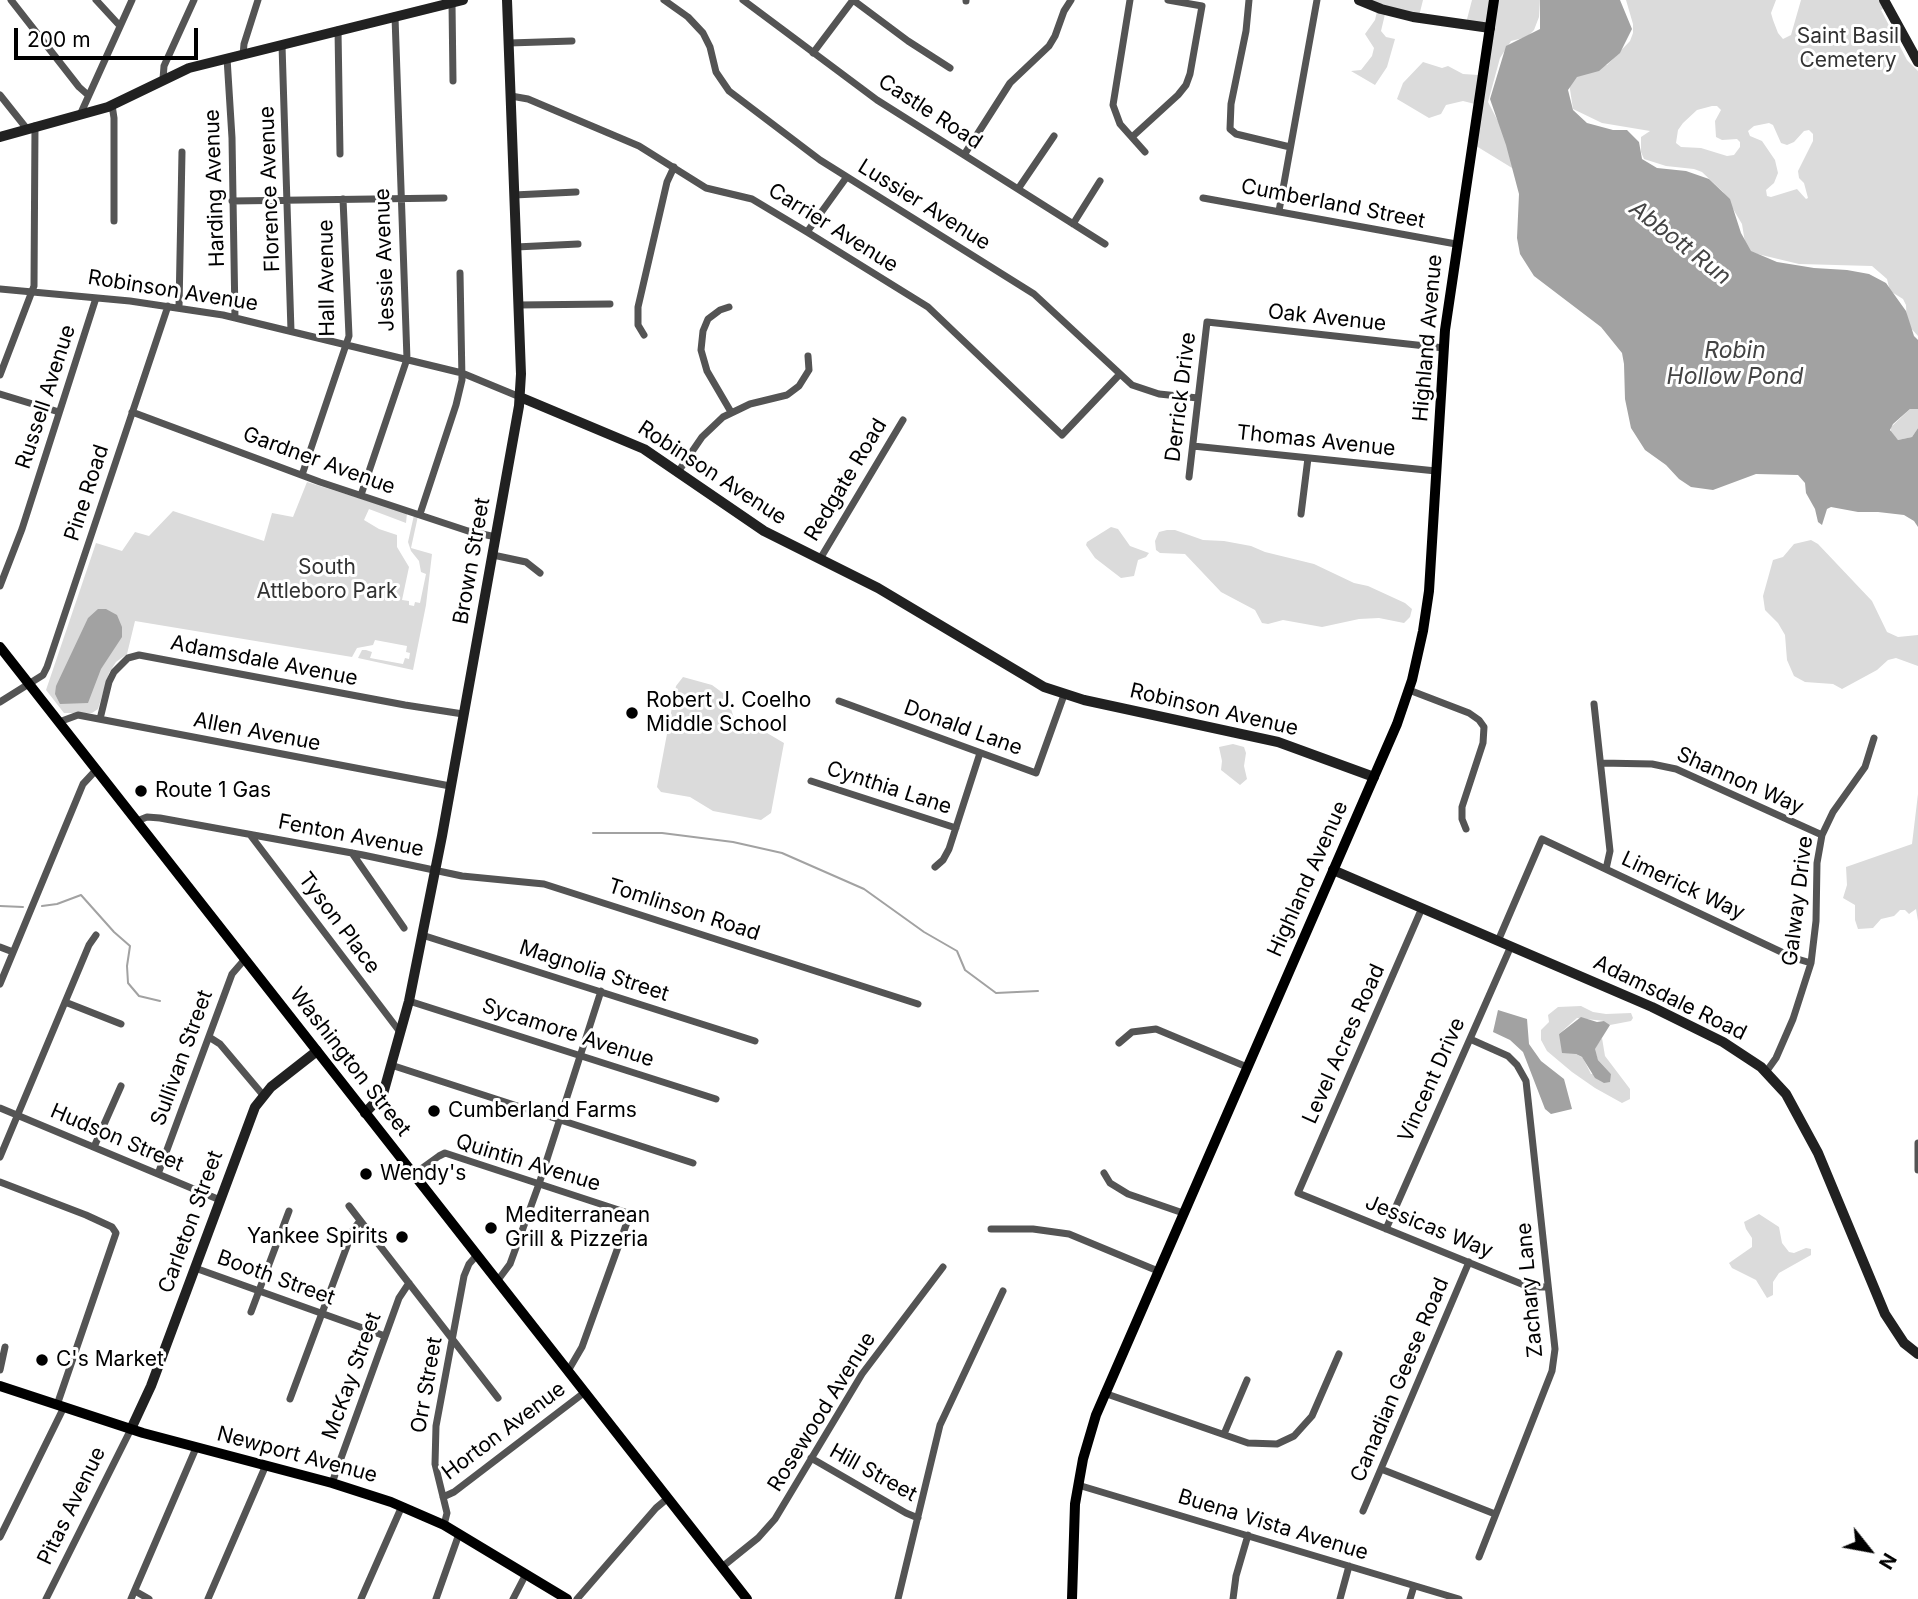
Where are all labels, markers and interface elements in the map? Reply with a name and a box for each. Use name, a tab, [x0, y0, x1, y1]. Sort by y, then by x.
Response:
scale bar	[18, 14, 201, 58]
park label: Saint Basil Cemetery	[1797, 24, 1899, 74]
text: 200 m	[27, 27, 91, 52]
street label: Castle Road	[873, 69, 987, 155]
street label: Florence Avenue	[255, 106, 285, 272]
street label: Harding Avenue	[200, 109, 230, 267]
street label: Lussier Avenue	[853, 154, 995, 256]
street label: Cumberland Street	[1239, 174, 1427, 234]
street label: Carrier Avenue	[763, 178, 903, 278]
street label: Jessie Avenue	[370, 188, 400, 332]
water label: Abbott Run	[1624, 195, 1736, 291]
street label: Hall Avenue	[313, 219, 341, 337]
street label: Highland Avenue	[1408, 253, 1448, 423]
street label: Robinson Avenue	[86, 265, 260, 317]
street label: Oak Avenue	[1266, 299, 1388, 337]
street label: Russell Avenue	[11, 322, 81, 472]
street label: Derrick Drive	[1161, 331, 1201, 463]
water label: Robin Hollow Pond	[1667, 337, 1803, 391]
street label: Redgate Road	[800, 414, 892, 546]
street label: Robinson Avenue	[633, 416, 791, 530]
street label: Thomas Avenue	[1235, 420, 1397, 462]
street label: Gardner Avenue	[239, 422, 399, 500]
street label: Pine Road	[60, 442, 114, 544]
street label: Brown Street	[448, 496, 496, 626]
park label: South Attleboro Park	[256, 555, 398, 605]
street label: Adamsdale Avenue	[168, 630, 360, 692]
street label: Robinson Avenue	[1127, 678, 1301, 742]
place label: Robert J. Coelho Middle School	[646, 688, 811, 738]
street label: Donald Lane	[900, 695, 1026, 761]
marker: Robert J. Coelho Middle School	[624, 705, 640, 721]
street label: Allen Avenue	[191, 707, 323, 757]
street label: Shannon Way	[1673, 742, 1807, 820]
street label: Cynthia Lane	[823, 756, 955, 820]
place label: Route 1 Gas	[155, 778, 271, 804]
marker: Route 1 Gas	[133, 783, 149, 799]
street label: Highland Avenue	[1262, 797, 1354, 961]
street label: Fenton Avenue	[276, 810, 426, 862]
street label: Galway Drive	[1778, 834, 1818, 968]
street label: Limerick Way	[1617, 846, 1749, 926]
street label: Tyson Place	[293, 867, 385, 979]
street label: Tomlinson Road	[605, 874, 763, 946]
street label: Magnolia Street	[516, 935, 672, 1007]
street label: Adamsdale Road	[1589, 950, 1751, 1046]
street label: Level Acres Road	[1297, 960, 1391, 1128]
street label: Washington Street	[284, 982, 416, 1142]
street label: Sullivan Street	[146, 987, 218, 1129]
street label: Sycamore Avenue	[479, 993, 657, 1073]
street label: Vincent Drive	[1393, 1014, 1471, 1146]
place label: Cumberland Farms	[448, 1098, 637, 1124]
street label: Hudson Street	[47, 1099, 187, 1177]
marker: Cumberland Farms	[426, 1103, 442, 1119]
street label: Quintin Avenue	[453, 1129, 603, 1197]
street label: Carleton Street	[154, 1147, 228, 1297]
place label: Wendy's	[380, 1161, 466, 1187]
marker: Wendy's	[358, 1166, 374, 1182]
street label: Jessicas Way	[1362, 1190, 1496, 1264]
place label: Mediterranean Grill & Pizzeria	[505, 1203, 650, 1253]
marker: Mediterranean Grill & Pizzeria	[483, 1220, 499, 1236]
street label: Zachary Lane	[1512, 1221, 1548, 1359]
place label: Yankee Spirits	[247, 1224, 388, 1250]
marker: Yankee Spirits	[394, 1229, 410, 1245]
street label: Booth Street	[214, 1245, 338, 1311]
street label: Canadian Geese Road	[1346, 1274, 1454, 1486]
street label: McKay Street	[317, 1309, 387, 1443]
street label: Rosewood Avenue	[763, 1328, 881, 1496]
street label: Orr Street	[406, 1335, 448, 1435]
place label: C's Market	[56, 1347, 164, 1373]
marker: C's Market	[34, 1352, 50, 1368]
street label: Horton Avenue	[437, 1376, 571, 1486]
street label: Newport Avenue	[214, 1421, 380, 1489]
street label: Hill Street	[825, 1439, 921, 1507]
street label: Pitas Avenue	[33, 1443, 111, 1569]
street label: Buena Vista Avenue	[1175, 1484, 1371, 1566]
north arrow	[1834, 1515, 1904, 1585]
text: N	[1874, 1549, 1901, 1573]

